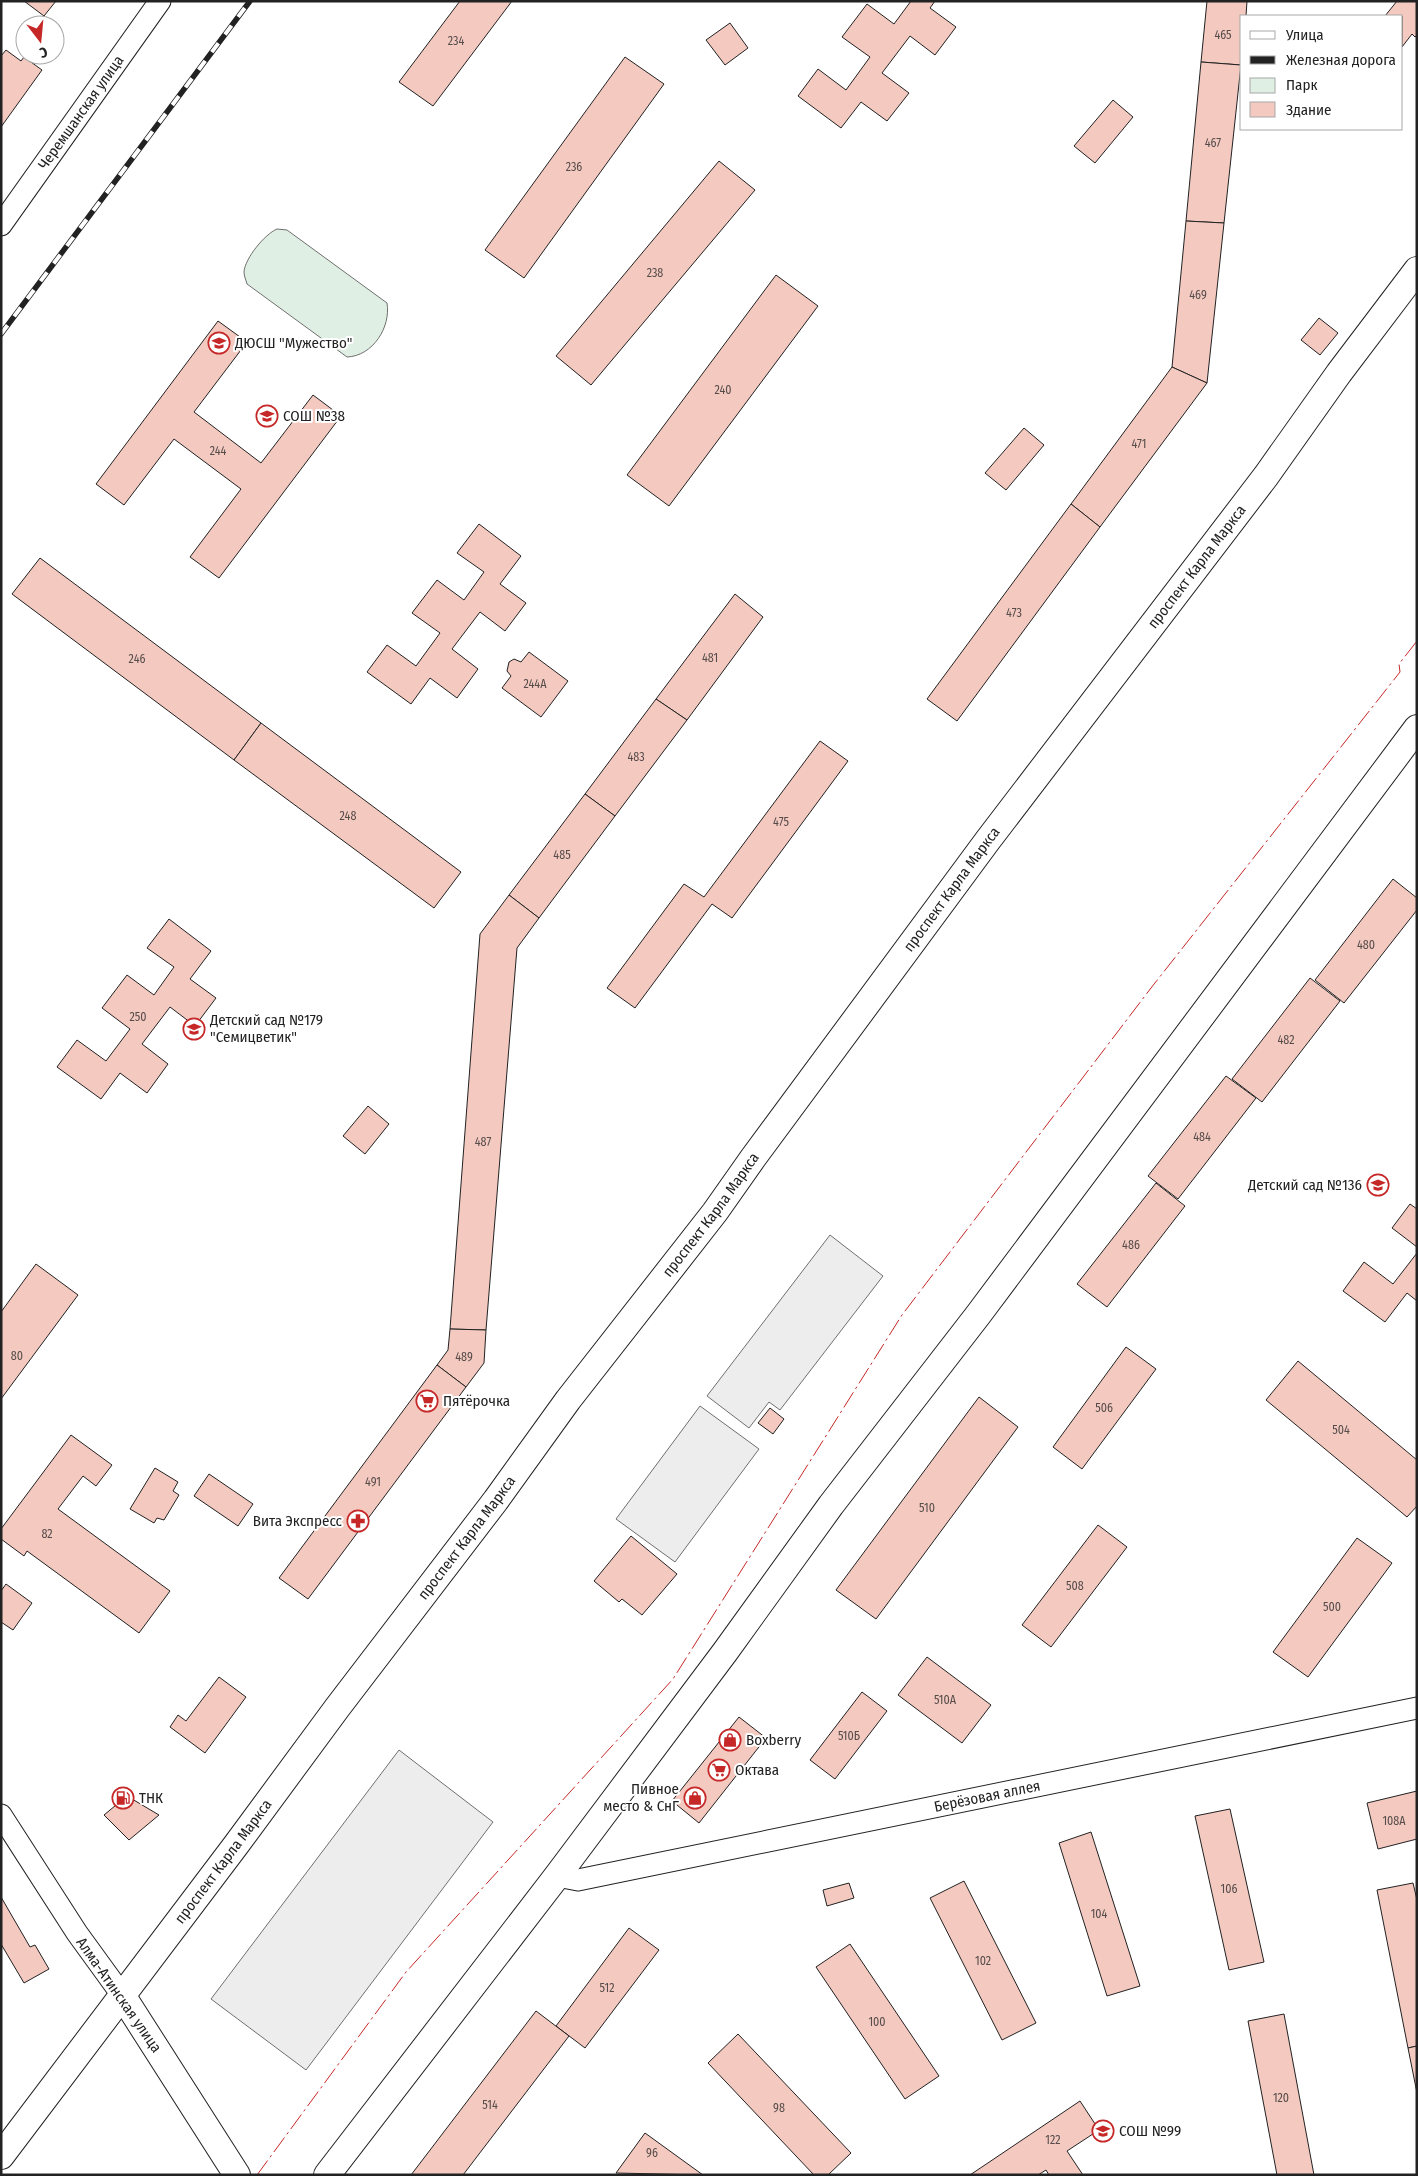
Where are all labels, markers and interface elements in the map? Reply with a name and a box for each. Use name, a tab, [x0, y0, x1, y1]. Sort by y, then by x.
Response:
north arrow	[15, 15, 65, 65]
legend	[1240, 15, 1403, 130]
text: Улица	[1285, 26, 1324, 44]
house number: 465	[1214, 28, 1232, 42]
house number: 234	[448, 34, 464, 48]
text: С	[37, 43, 49, 61]
text: Железная дорога	[1286, 51, 1396, 69]
street label: Черемшанская улица	[34, 52, 127, 173]
text: Парк	[1286, 76, 1317, 94]
text: Здание	[1286, 101, 1332, 119]
house number: 467	[1205, 136, 1221, 150]
house number: 236	[566, 160, 582, 174]
house number: 238	[647, 266, 663, 280]
house number: 469	[1189, 288, 1207, 302]
school or university icon: ДЮСШ "Мужество"	[207, 331, 231, 355]
place label: ДЮСШ "Мужество"	[234, 334, 352, 352]
house number: 240	[714, 383, 732, 397]
school or university icon: СОШ №38	[255, 404, 279, 428]
place label: СОШ №38	[283, 407, 345, 425]
house number: 471	[1132, 437, 1146, 451]
house number: 244	[210, 444, 227, 458]
street label: проспект Карла Маркса	[1144, 501, 1250, 632]
house number: 473	[1006, 606, 1022, 620]
house number: 481	[702, 651, 718, 665]
house number: 246	[129, 652, 145, 666]
house number: 244А	[524, 677, 547, 691]
house number: 483	[627, 750, 645, 764]
house number: 248	[340, 809, 356, 823]
house number: 475	[773, 815, 789, 829]
street label: проспект Карла Маркса	[900, 823, 1004, 955]
house number: 485	[553, 848, 571, 862]
house number: 480	[1357, 938, 1375, 952]
house number: 250	[129, 1010, 147, 1024]
place label: Детский сад №179 "Семицветик"	[209, 1011, 323, 1046]
school or university icon: Детский сад №179 "Семицветик"	[182, 1017, 206, 1041]
house number: 482	[1277, 1033, 1295, 1047]
house number: 484	[1193, 1130, 1211, 1144]
house number: 487	[475, 1135, 491, 1149]
street label: проспект Карла Маркса	[659, 1149, 763, 1281]
school or university icon: Детский сад №136	[1366, 1173, 1390, 1197]
place label: Детский сад №136	[1247, 1176, 1362, 1194]
house number: 486	[1122, 1238, 1140, 1252]
house number: 80	[11, 1349, 23, 1363]
house number: 489	[455, 1350, 473, 1364]
supermarket icon: Пятёрочка	[415, 1389, 439, 1413]
place label: Пятёрочка	[443, 1392, 510, 1410]
house number: 506	[1095, 1401, 1113, 1415]
house number: 504	[1332, 1423, 1350, 1437]
street label: проспект Карла Маркса	[414, 1472, 519, 1603]
house number: 491	[365, 1475, 381, 1489]
house number: 510	[919, 1501, 935, 1515]
pharmacy icon: Вита Экспресс	[346, 1509, 370, 1533]
place label: Вита Экспресс	[253, 1512, 343, 1530]
house number: 82	[41, 1527, 53, 1541]
house number: 508	[1066, 1579, 1084, 1593]
house number: 500	[1323, 1600, 1341, 1614]
house number: 510А	[934, 1693, 957, 1707]
shop icon: Boxberry	[718, 1728, 742, 1752]
house number: 510Б	[838, 1729, 860, 1743]
place label: Boxberry	[746, 1731, 801, 1749]
supermarket icon: Октава	[707, 1758, 731, 1782]
place label: Октава	[735, 1761, 779, 1779]
street label: Берёзовая аллея	[932, 1776, 1042, 1816]
place label: Пивное место & СнГ	[603, 1780, 679, 1815]
fuel station icon: ТНК	[111, 1786, 135, 1810]
shop icon: Пивное место & СнГ	[683, 1786, 707, 1810]
place label: ТНК	[139, 1789, 163, 1807]
street label: проспект Карла Маркса	[171, 1796, 276, 1927]
house number: 108А	[1382, 1814, 1406, 1828]
house number: 106	[1221, 1882, 1237, 1896]
house number: 104	[1091, 1907, 1108, 1921]
street label: Алма-Атинская улица	[73, 1934, 165, 2056]
house number: 102	[975, 1954, 991, 1968]
house number: 512	[600, 1981, 614, 1995]
house number: 100	[868, 2015, 886, 2029]
house number: 120	[1273, 2091, 1289, 2105]
house number: 514	[482, 2098, 498, 2112]
house number: 98	[773, 2101, 785, 2115]
school or university icon: СОШ №99	[1091, 2119, 1115, 2143]
place label: СОШ №99	[1119, 2122, 1181, 2140]
house number: 122	[1045, 2133, 1061, 2147]
house number: 96	[646, 2146, 658, 2160]

